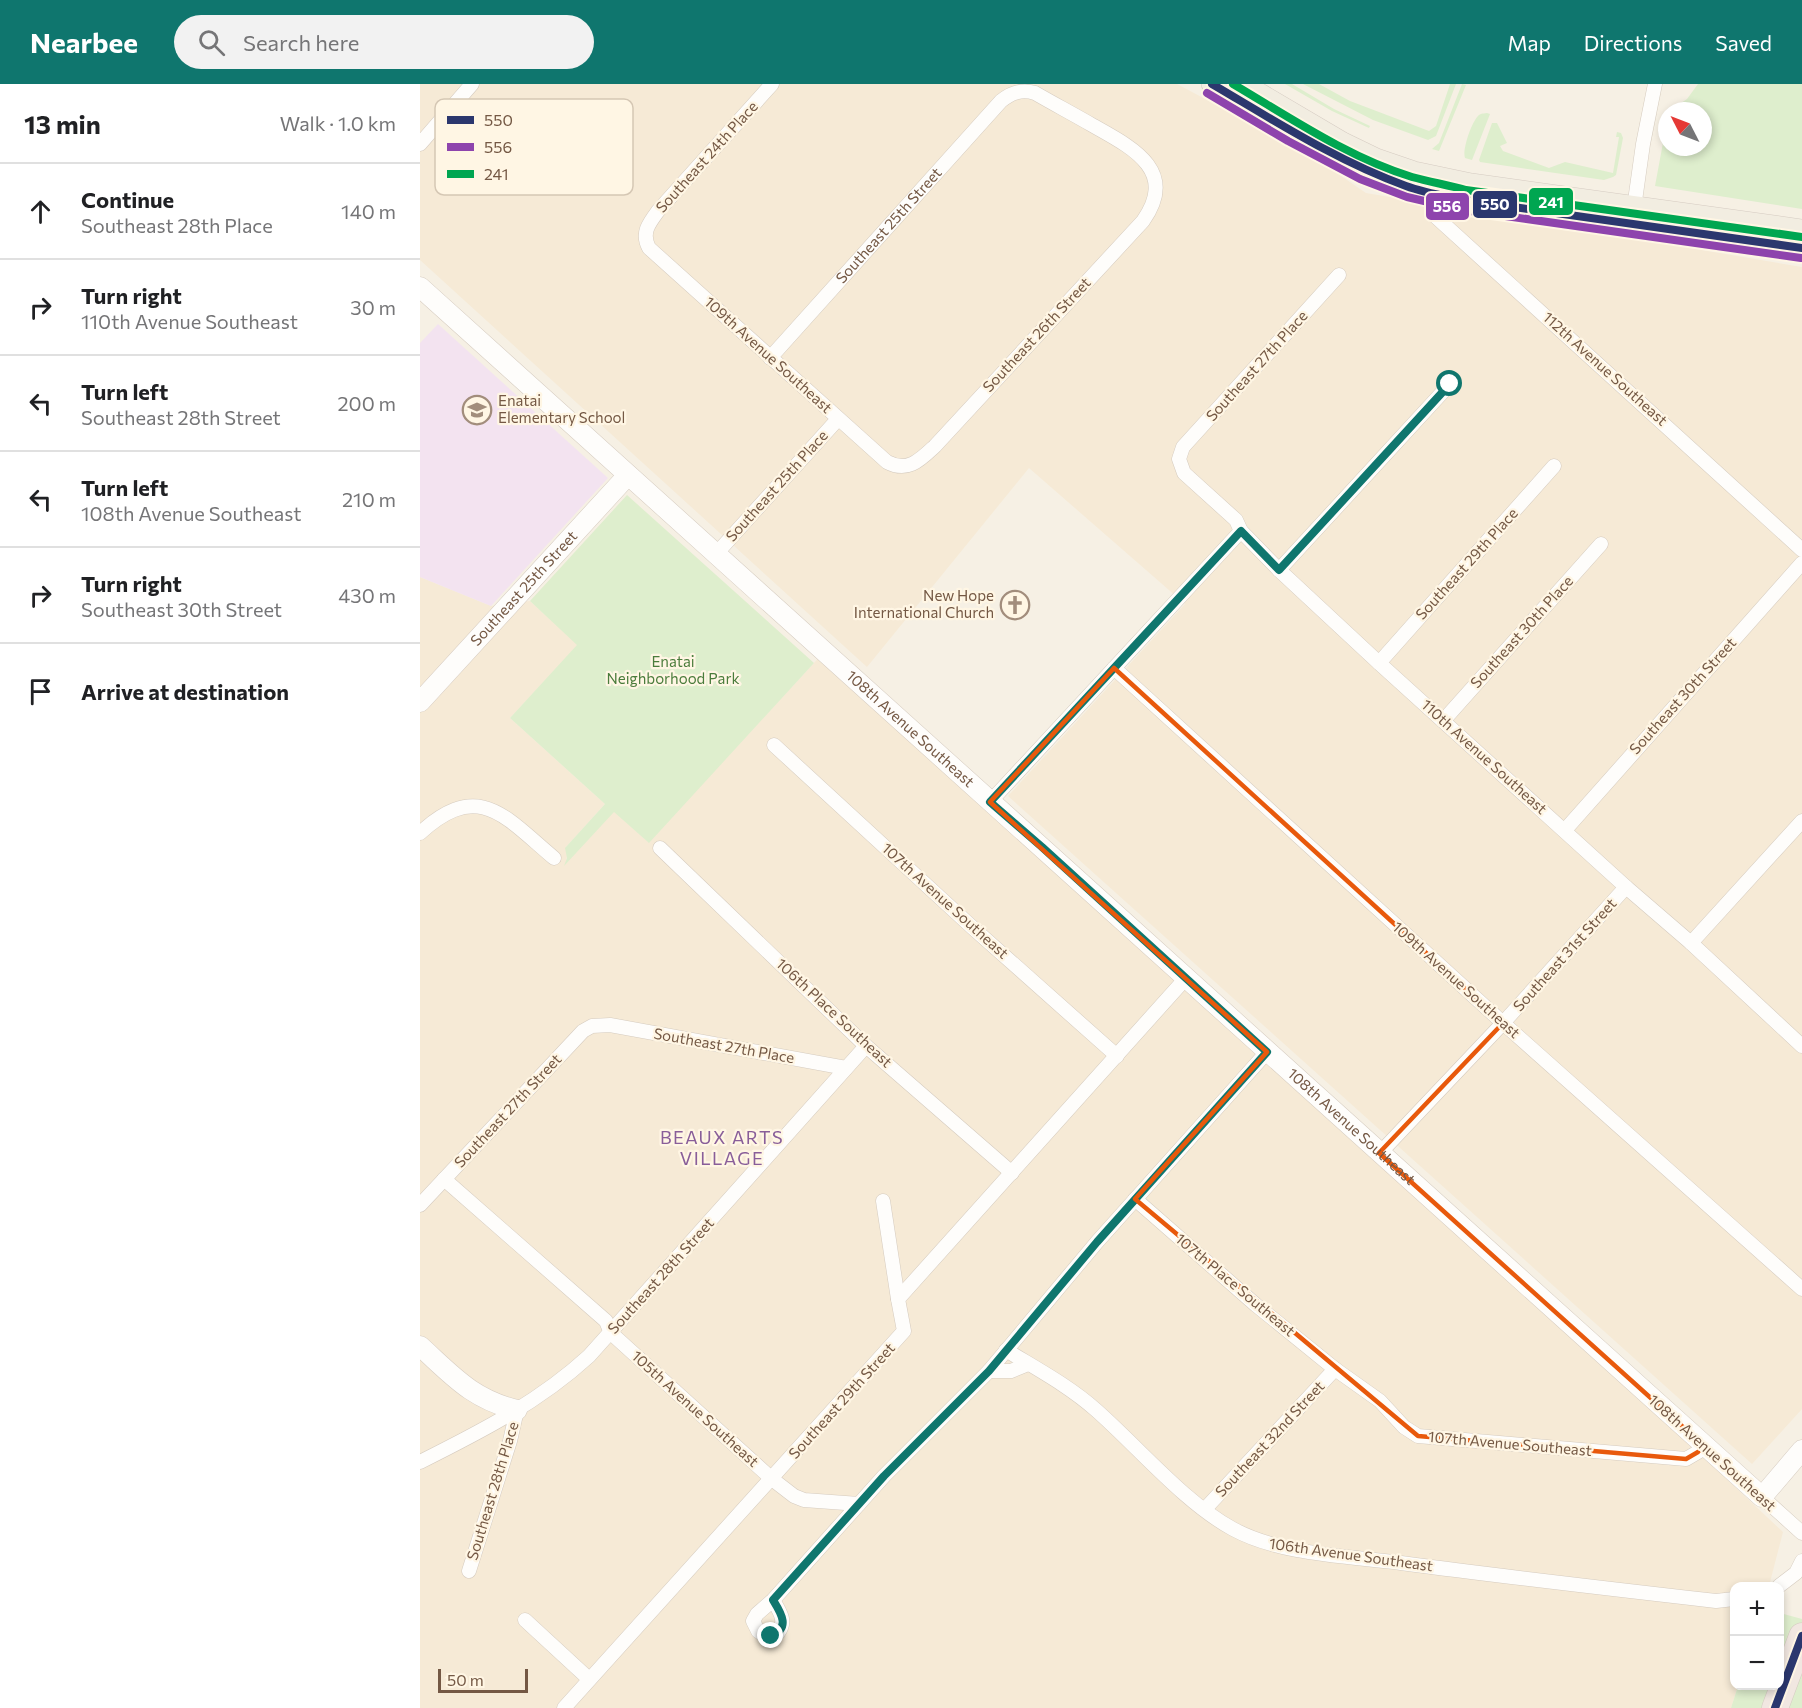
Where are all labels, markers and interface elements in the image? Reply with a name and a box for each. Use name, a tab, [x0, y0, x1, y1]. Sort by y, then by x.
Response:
search box	[174, 15, 594, 69]
text: Nearbee	[30, 25, 138, 59]
icon: search	[195, 26, 228, 59]
text: Search here	[243, 29, 359, 56]
text: Map	[1508, 30, 1551, 55]
text: Directions	[1584, 30, 1682, 55]
text: Saved	[1715, 30, 1772, 55]
street label: Southeast 24th Place	[652, 97, 761, 216]
legend	[435, 99, 633, 195]
north arrow	[1658, 102, 1712, 156]
text: 13 min	[24, 108, 101, 139]
text: 550	[484, 110, 513, 129]
text: Walk · 1.0 km	[280, 111, 396, 135]
text: 556	[484, 137, 512, 156]
street label: Southeast 25th Street	[832, 163, 945, 287]
text: 241	[484, 164, 509, 183]
text: Continue	[81, 186, 174, 213]
line badge: 241	[1528, 187, 1574, 216]
line badge: 550	[1472, 190, 1518, 219]
line badge: 556	[1425, 192, 1470, 221]
text: 241	[1538, 192, 1564, 211]
text: 550	[1480, 194, 1510, 213]
icon: ahead	[24, 195, 57, 228]
text: 556	[1433, 196, 1461, 215]
text: 140 m	[341, 199, 396, 223]
text: Southeast 28th Place	[81, 213, 273, 237]
street label: Southeast 26th Street	[979, 273, 1094, 395]
text: Turn right	[81, 282, 182, 309]
icon: right	[24, 291, 57, 324]
street label: 109th Avenue Southeast	[701, 292, 836, 416]
text: 30 m	[350, 295, 396, 319]
street label: Southeast 27th Place	[1202, 306, 1311, 424]
street label: 112th Avenue Southeast	[1540, 308, 1672, 429]
text: 110th Avenue Southeast	[81, 309, 298, 333]
route start	[1436, 370, 1462, 396]
text: Turn left	[81, 378, 168, 405]
icon: left	[24, 387, 57, 420]
text: 200 m	[338, 391, 396, 415]
place label: Enatai Elementary School	[498, 391, 625, 426]
school or university icon: Enatai Elementary School	[461, 394, 493, 426]
text: Southeast 28th Street	[81, 405, 281, 429]
street label: Southeast 25th Place	[722, 426, 831, 545]
text: Turn left	[81, 474, 168, 501]
icon: left	[24, 483, 57, 516]
text: 210 m	[342, 487, 396, 511]
text: 108th Avenue Southeast	[81, 501, 302, 525]
street label: Southeast 29th Place	[1411, 504, 1521, 623]
street label: Southeast 25th Street	[466, 527, 580, 649]
text: Turn right	[81, 570, 182, 597]
street label: Southeast 30th Place	[1466, 571, 1576, 691]
icon: right	[24, 579, 57, 612]
text: 430 m	[338, 583, 396, 607]
place label: New Hope International Church	[854, 586, 994, 621]
church icon: New Hope International Church	[999, 589, 1031, 621]
text: Southeast 30th Street	[81, 597, 282, 621]
street label: Southeast 30th Street	[1625, 633, 1739, 757]
park label: Enatai Neighborhood Park	[606, 652, 740, 687]
street label: 108th Avenue Southeast	[843, 666, 978, 790]
icon: arrive	[24, 675, 57, 708]
text: Arrive at destination	[81, 678, 289, 705]
street label: 110th Avenue Southeast	[1418, 695, 1551, 817]
street label: 107th Avenue Southeast	[879, 839, 1013, 962]
street label: Southeast 31st Street	[1509, 894, 1620, 1014]
street label: 109th Avenue Southeast	[1389, 917, 1524, 1041]
street label: 106th Place Southeast	[773, 954, 896, 1071]
street label: Southeast 27th Place	[652, 1024, 796, 1066]
street label: Southeast 27th Street	[450, 1050, 565, 1171]
street label: 108th Avenue Southeast	[1284, 1064, 1420, 1188]
district label: BEAUX ARTS VILLAGE	[660, 1126, 784, 1169]
street label: Southeast 28th Street	[603, 1214, 717, 1337]
street label: 107th Place Southeast	[1172, 1229, 1299, 1340]
street label: Southeast 29th Street	[784, 1339, 898, 1462]
street label: 105th Avenue Southeast	[628, 1346, 763, 1470]
street label: Southeast 32nd Street	[1211, 1377, 1328, 1500]
street label: 108th Avenue Southeast	[1645, 1390, 1780, 1514]
street label: Southeast 28th Place	[462, 1419, 522, 1562]
street label: 107th Avenue Southeast	[1428, 1427, 1593, 1459]
street label: 106th Avenue Southeast	[1268, 1534, 1434, 1574]
map controls	[1730, 1582, 1784, 1690]
button: +	[1730, 1582, 1784, 1636]
route end	[757, 1622, 783, 1648]
button: −	[1730, 1636, 1784, 1690]
scale bar	[438, 1666, 528, 1694]
text: 50 m	[447, 1670, 484, 1689]

